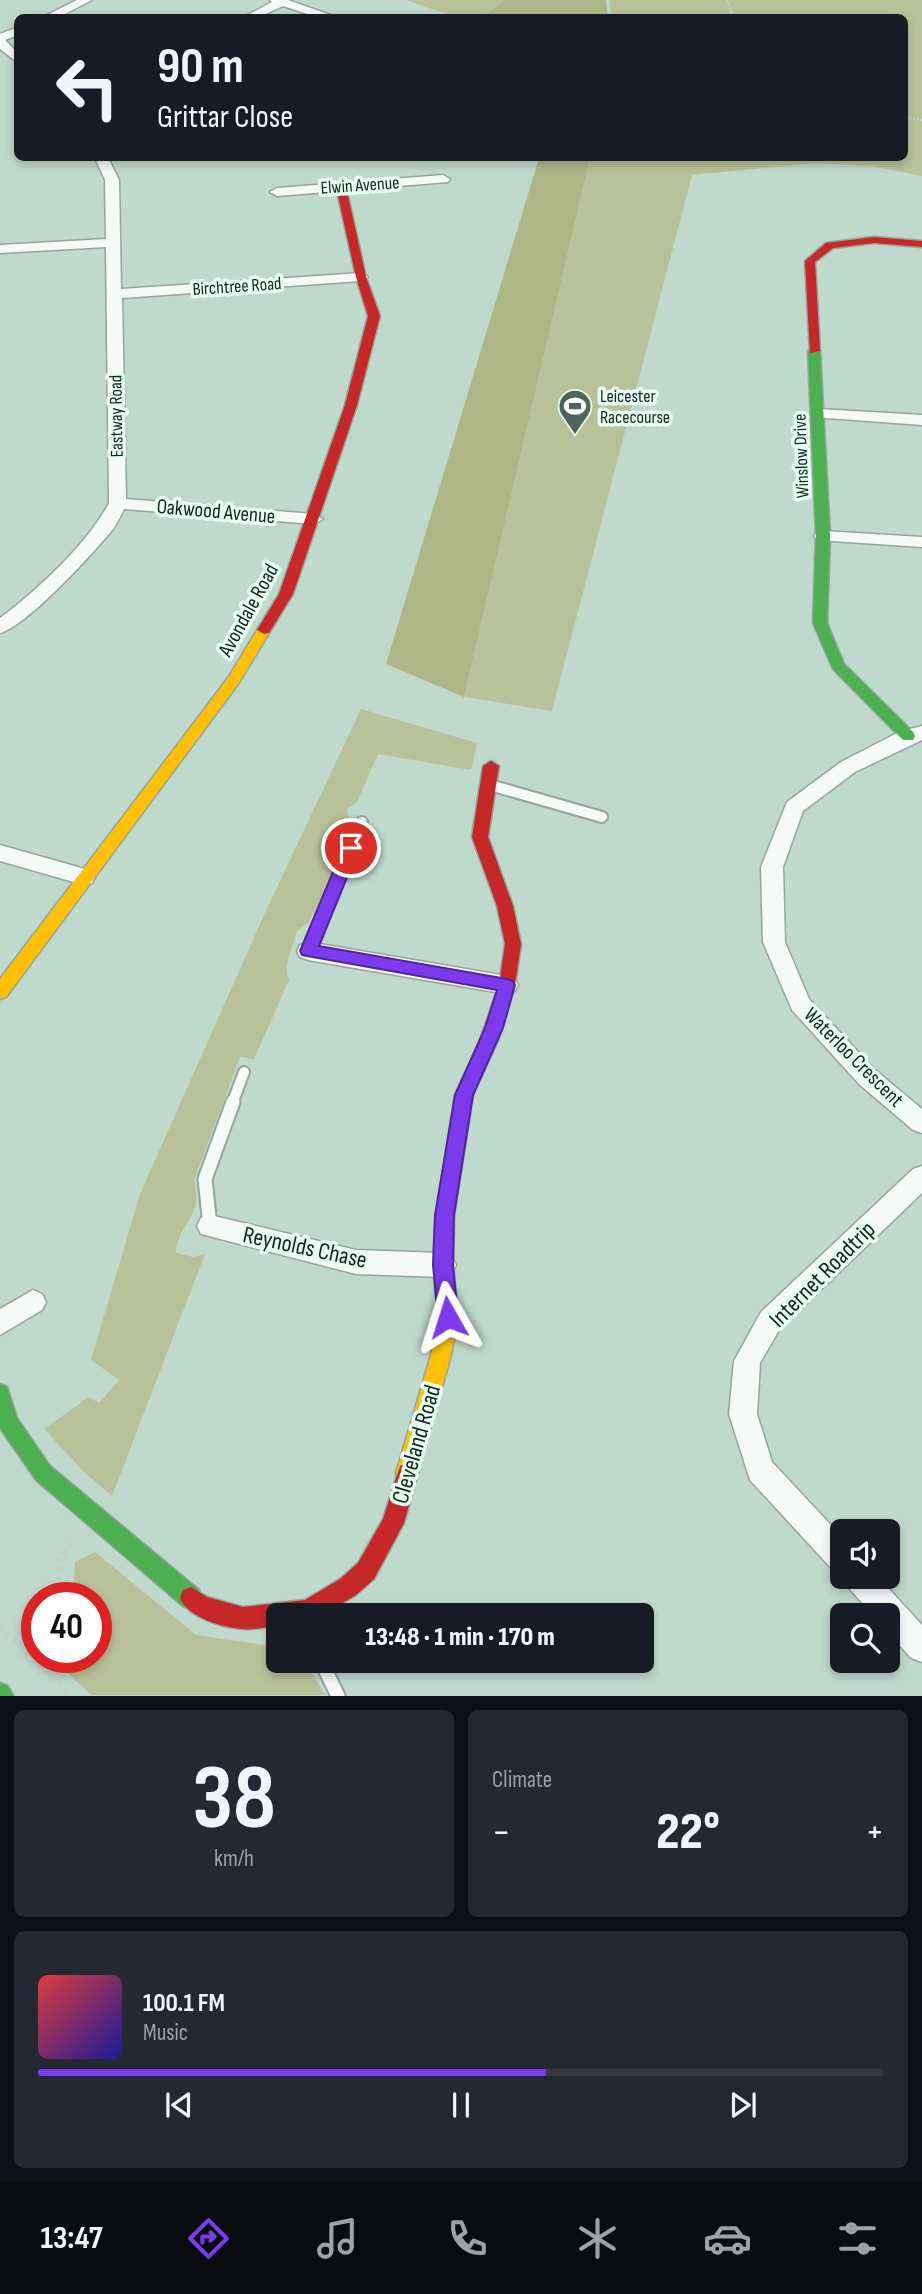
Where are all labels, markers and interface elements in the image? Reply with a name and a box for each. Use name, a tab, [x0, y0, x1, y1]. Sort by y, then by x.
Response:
text: 90 m	[157, 38, 244, 97]
icon: left	[42, 42, 133, 133]
text: Grittar Close	[157, 98, 293, 137]
street label: Elwin Avenue	[320, 172, 400, 199]
street label: Birchtree Road	[192, 273, 282, 300]
street label: Eastway Road	[105, 375, 128, 457]
place label: Leicester Racecourse	[600, 386, 670, 428]
sports icon: Leicester Racecourse	[556, 387, 594, 436]
street label: Winslow Drive	[790, 413, 813, 499]
street label: Oakwood Avenue	[156, 494, 276, 529]
street label: Avondale Road	[212, 560, 284, 662]
pin	[321, 818, 381, 878]
icon: arrive	[332, 829, 370, 867]
street label: Waterloo Crescent	[799, 1002, 909, 1112]
street label: Internet Roadtrip	[763, 1215, 882, 1334]
street label: Reynolds Chase	[240, 1220, 370, 1275]
position arrow	[411, 1280, 485, 1354]
street label: Cleveland Road	[386, 1381, 447, 1507]
map controls	[830, 1519, 900, 1673]
button: sound	[830, 1519, 900, 1589]
speed limit sign: 40	[21, 1582, 112, 1673]
button: search	[830, 1603, 900, 1673]
text: 13:48 · 1 min · 170 m	[365, 1622, 555, 1653]
text: 38	[192, 1745, 276, 1854]
text: Climate	[492, 1766, 552, 1794]
text: 22°	[656, 1801, 720, 1864]
text: −	[492, 1810, 511, 1855]
text: +	[865, 1810, 884, 1855]
text: km/h	[214, 1845, 254, 1873]
text: 100.1 FM	[143, 1988, 225, 2019]
text: Music	[143, 2019, 188, 2047]
icon: previous	[160, 2086, 198, 2124]
icon: pause	[442, 2086, 480, 2124]
icon: next	[724, 2086, 762, 2124]
icon: directions	[184, 2214, 233, 2263]
icon: music	[313, 2214, 362, 2263]
icon: phone	[443, 2214, 492, 2263]
icon: climate	[573, 2214, 622, 2263]
icon: car	[703, 2214, 752, 2263]
icon: filters	[833, 2214, 882, 2263]
text: 13:47	[40, 2219, 103, 2258]

